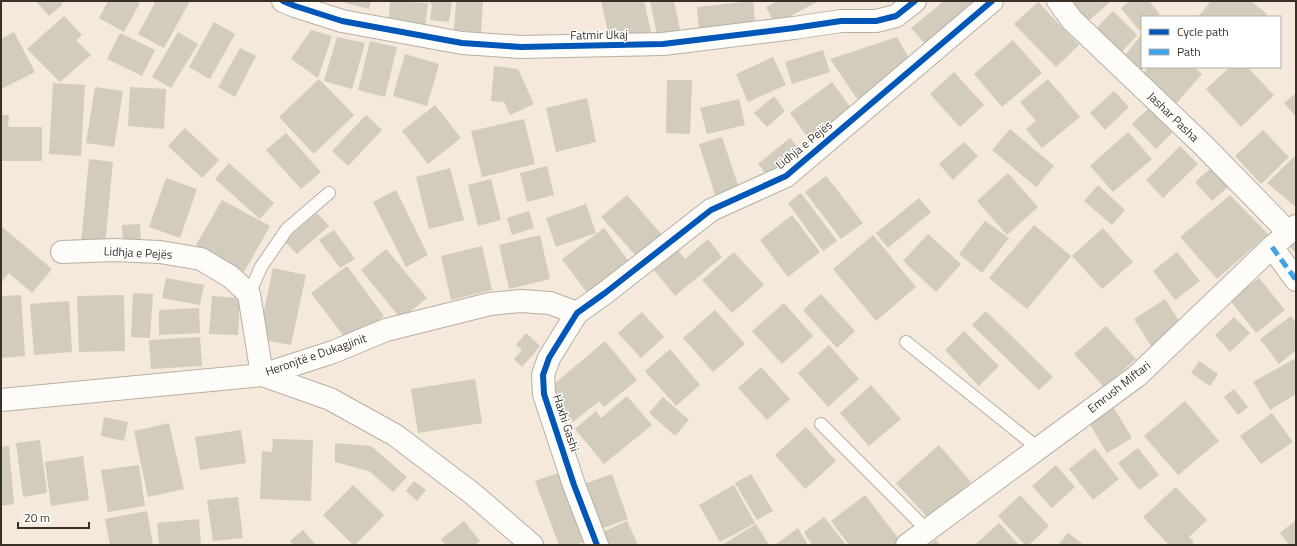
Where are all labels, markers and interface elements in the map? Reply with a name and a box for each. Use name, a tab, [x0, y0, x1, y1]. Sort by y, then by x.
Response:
legend	[1141, 16, 1281, 68]
text: Cycle path	[1177, 22, 1229, 41]
street label: Fatmir Ukaj	[570, 24, 628, 45]
text: Path	[1177, 42, 1201, 61]
street label: Jashar Pasha	[1143, 87, 1203, 146]
street label: Lidhja e Pejës	[771, 115, 837, 174]
street label: Lidhja e Pejës	[103, 241, 173, 264]
street label: Heronjtë e Dukagjinit	[263, 328, 370, 381]
street label: Emrush Miftari	[1083, 356, 1154, 417]
street label: Haxhi Gashi	[548, 392, 585, 454]
scale bar	[18, 504, 89, 530]
text: 20 m	[24, 508, 50, 527]

